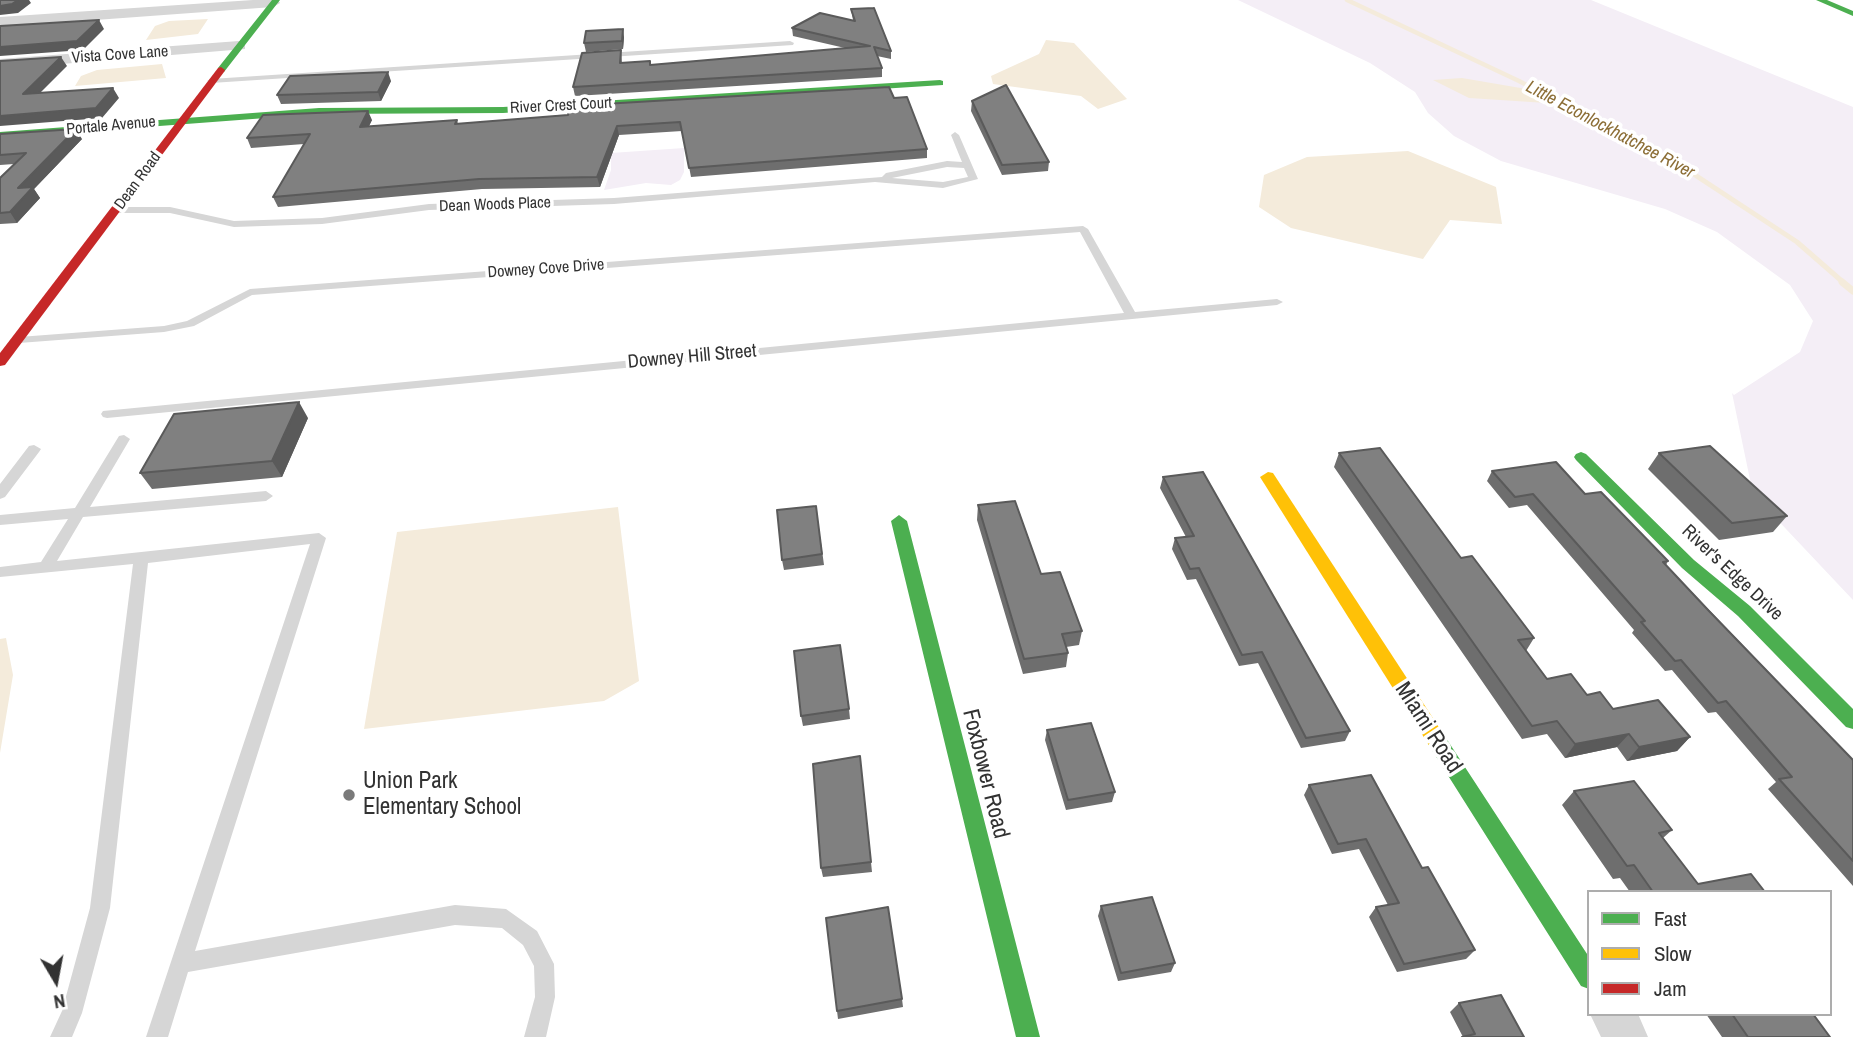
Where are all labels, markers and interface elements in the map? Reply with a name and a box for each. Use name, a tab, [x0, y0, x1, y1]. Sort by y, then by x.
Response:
street label: Vista Cove Lane	[71, 42, 169, 68]
water label: Little Econlockhatchee River	[1522, 76, 1698, 184]
street label: River Crest Court	[510, 94, 612, 118]
street label: Portale Avenue	[66, 113, 156, 139]
street label: Dean Road	[111, 149, 165, 213]
street label: Dean Woods Place	[439, 193, 551, 217]
street label: Downey Cove Drive	[487, 255, 605, 283]
street label: Downey Hill Street	[627, 340, 757, 374]
street label: River's Edge Drive	[1677, 520, 1787, 626]
street label: Miami Road	[1388, 677, 1468, 779]
street label: Foxbower Road	[956, 707, 1014, 841]
place label: Union Park Elementary School	[363, 768, 521, 822]
marker: Union Park Elementary School	[341, 787, 357, 803]
legend	[1587, 890, 1832, 1016]
text: Fast	[1654, 904, 1687, 933]
text: Slow	[1654, 939, 1691, 968]
north arrow	[21, 946, 91, 1016]
text: Jam	[1654, 974, 1687, 1003]
text: N	[52, 988, 67, 1015]

